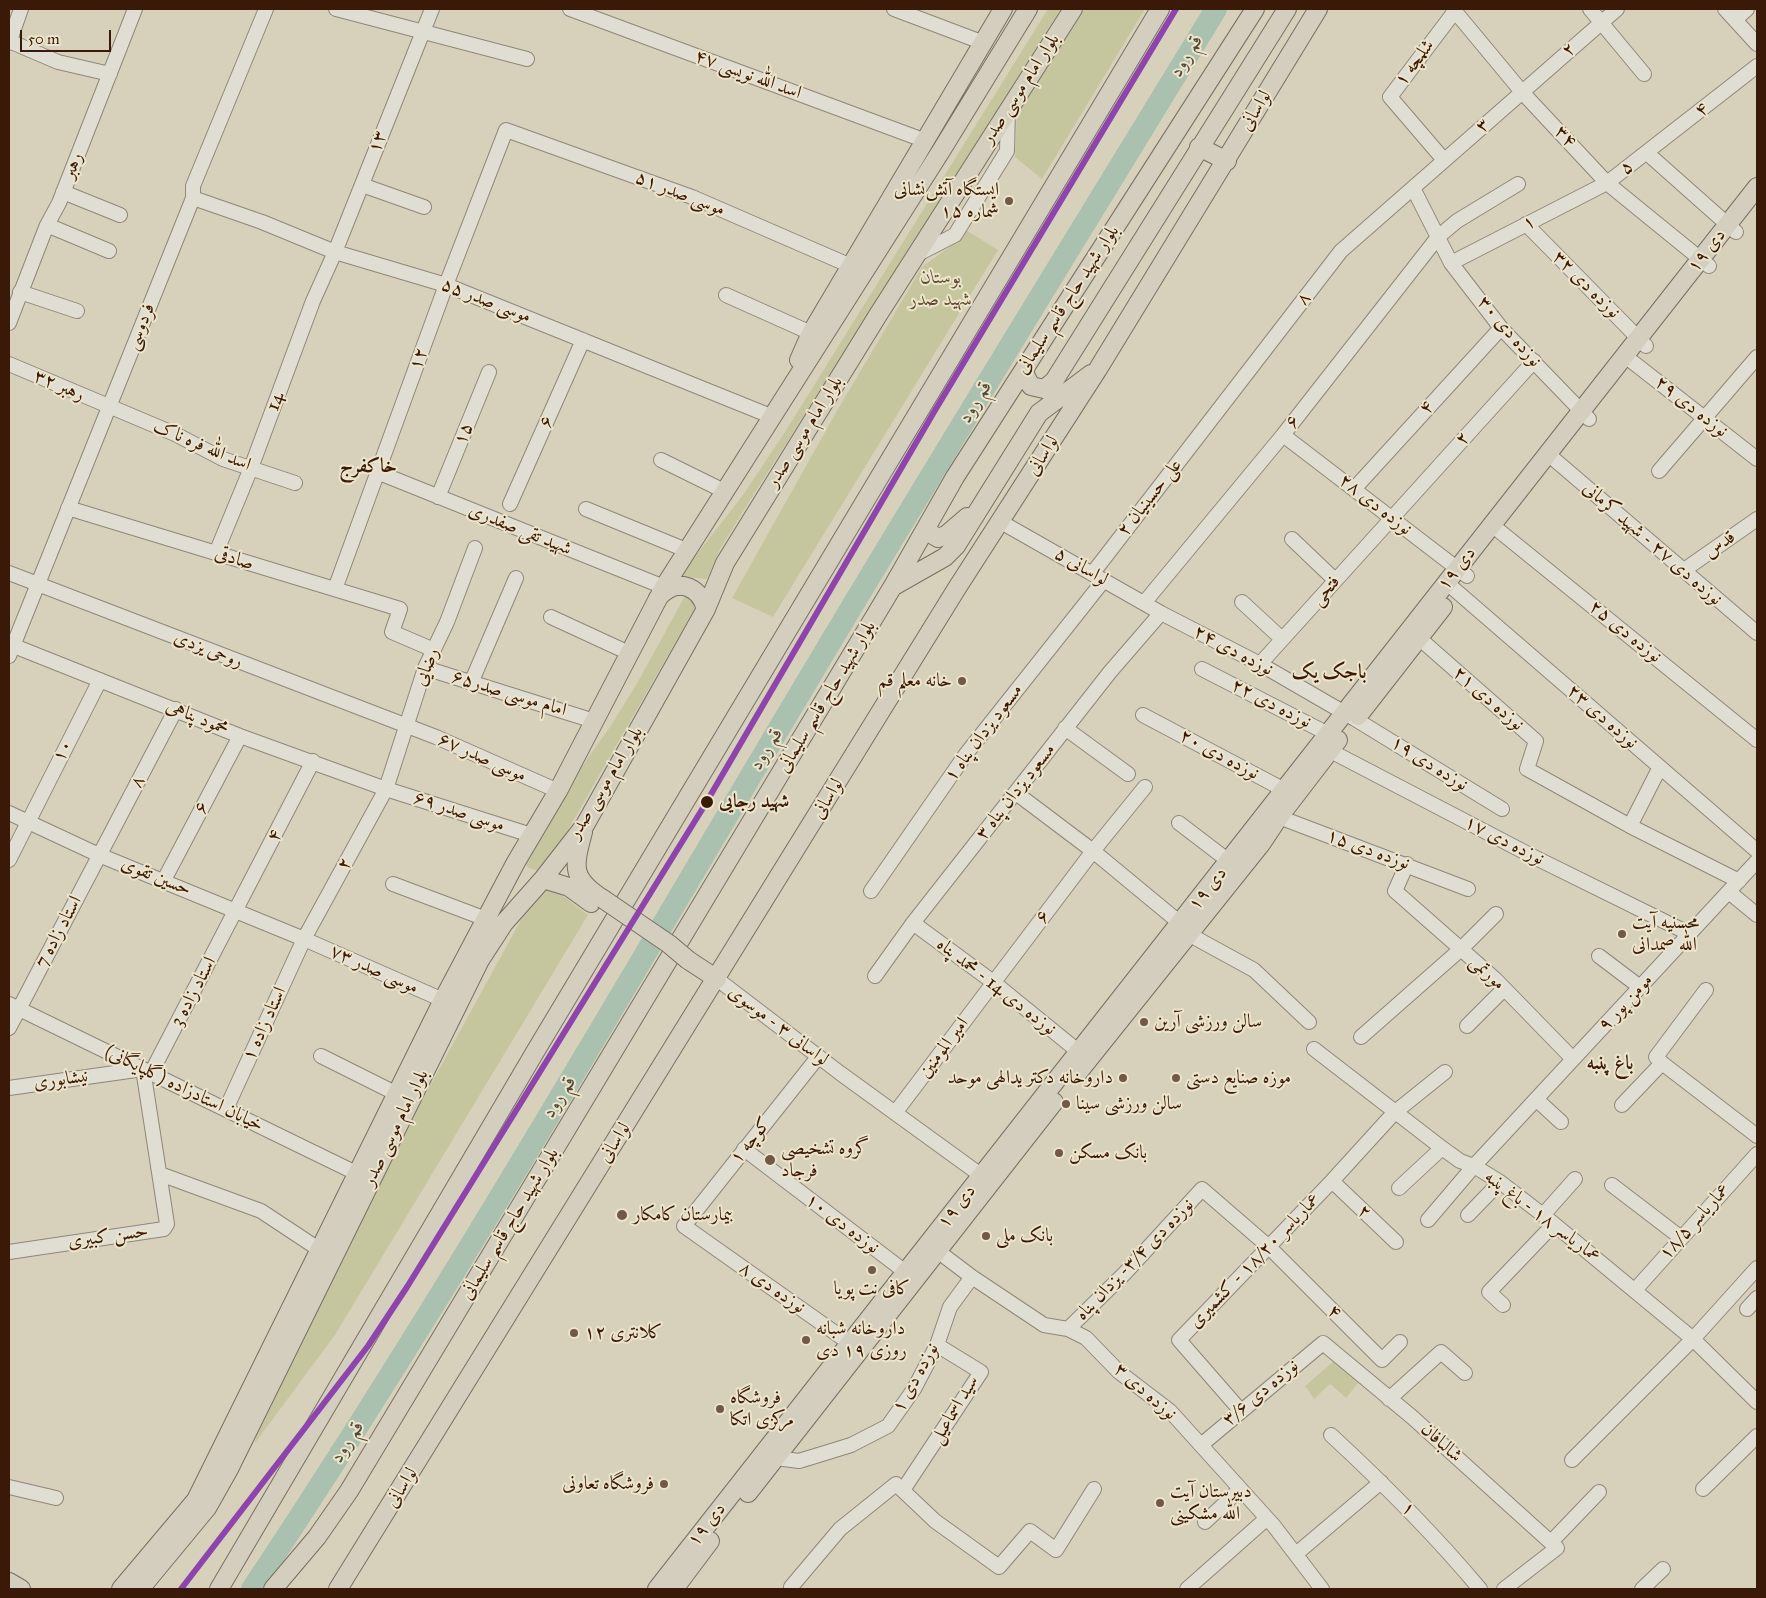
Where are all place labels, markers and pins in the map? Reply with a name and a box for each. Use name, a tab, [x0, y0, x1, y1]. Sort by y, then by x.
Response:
place label: ایستگاه آتش‌نشانی شماره ۱۵	[894, 179, 999, 223]
marker: ایستگاه آتش‌نشانی شماره ۱۵	[1003, 195, 1015, 207]
place label: خانه معلم قم	[878, 670, 952, 692]
marker: خانه معلم قم	[956, 675, 968, 687]
place label: شهید رجایی	[719, 791, 789, 813]
marker: شهید رجایی	[699, 794, 715, 810]
place label: محسنیه آیت الله صمدانی	[1632, 912, 1699, 956]
marker: محسنیه آیت الله صمدانی	[1616, 928, 1628, 940]
place label: سالن ورزشی آرین	[1154, 1011, 1262, 1033]
marker: سالن ورزشی آرین	[1138, 1016, 1150, 1028]
place label: داروخانه دکتر یدالهی موحد	[948, 1067, 1113, 1089]
place label: موزه صنایع دستی	[1186, 1067, 1291, 1089]
marker: داروخانه دکتر یدالهی موحد	[1117, 1072, 1129, 1084]
marker: موزه صنایع دستی	[1170, 1072, 1182, 1084]
place label: سالن ورزشی سینا	[1076, 1093, 1182, 1115]
marker: سالن ورزشی سینا	[1060, 1098, 1072, 1110]
place label: گروه تشخیصی فرجاد	[781, 1138, 869, 1182]
place label: بانک مسکن	[1069, 1142, 1147, 1164]
marker: بانک مسکن	[1053, 1147, 1065, 1159]
marker: گروه تشخیصی فرجاد	[763, 1153, 777, 1167]
place label: بیمارستان کامکار	[633, 1204, 733, 1226]
marker: بیمارستان کامکار	[615, 1208, 629, 1222]
place label: بانک ملی	[996, 1225, 1053, 1247]
marker: بانک ملی	[980, 1230, 992, 1242]
marker: کافی نت پویا	[866, 1264, 878, 1276]
place label: کافی نت پویا	[834, 1278, 910, 1300]
place label: داروخانه شبانه روزی ۱۹ دی	[816, 1318, 907, 1362]
place label: کلانتری ۱۲	[584, 1322, 663, 1344]
marker: کلانتری ۱۲	[568, 1327, 580, 1339]
marker: داروخانه شبانه روزی ۱۹ دی	[800, 1334, 812, 1346]
place label: فروشگاه مرکزی اتکا	[730, 1387, 794, 1431]
marker: فروشگاه مرکزی اتکا	[714, 1403, 726, 1415]
place label: فروشگاه تعاونی	[562, 1473, 654, 1495]
marker: فروشگاه تعاونی	[658, 1478, 670, 1490]
place label: دبیرستان آیت الله مشکینی	[1170, 1481, 1252, 1525]
marker: دبیرستان آیت الله مشکینی	[1154, 1497, 1166, 1509]

